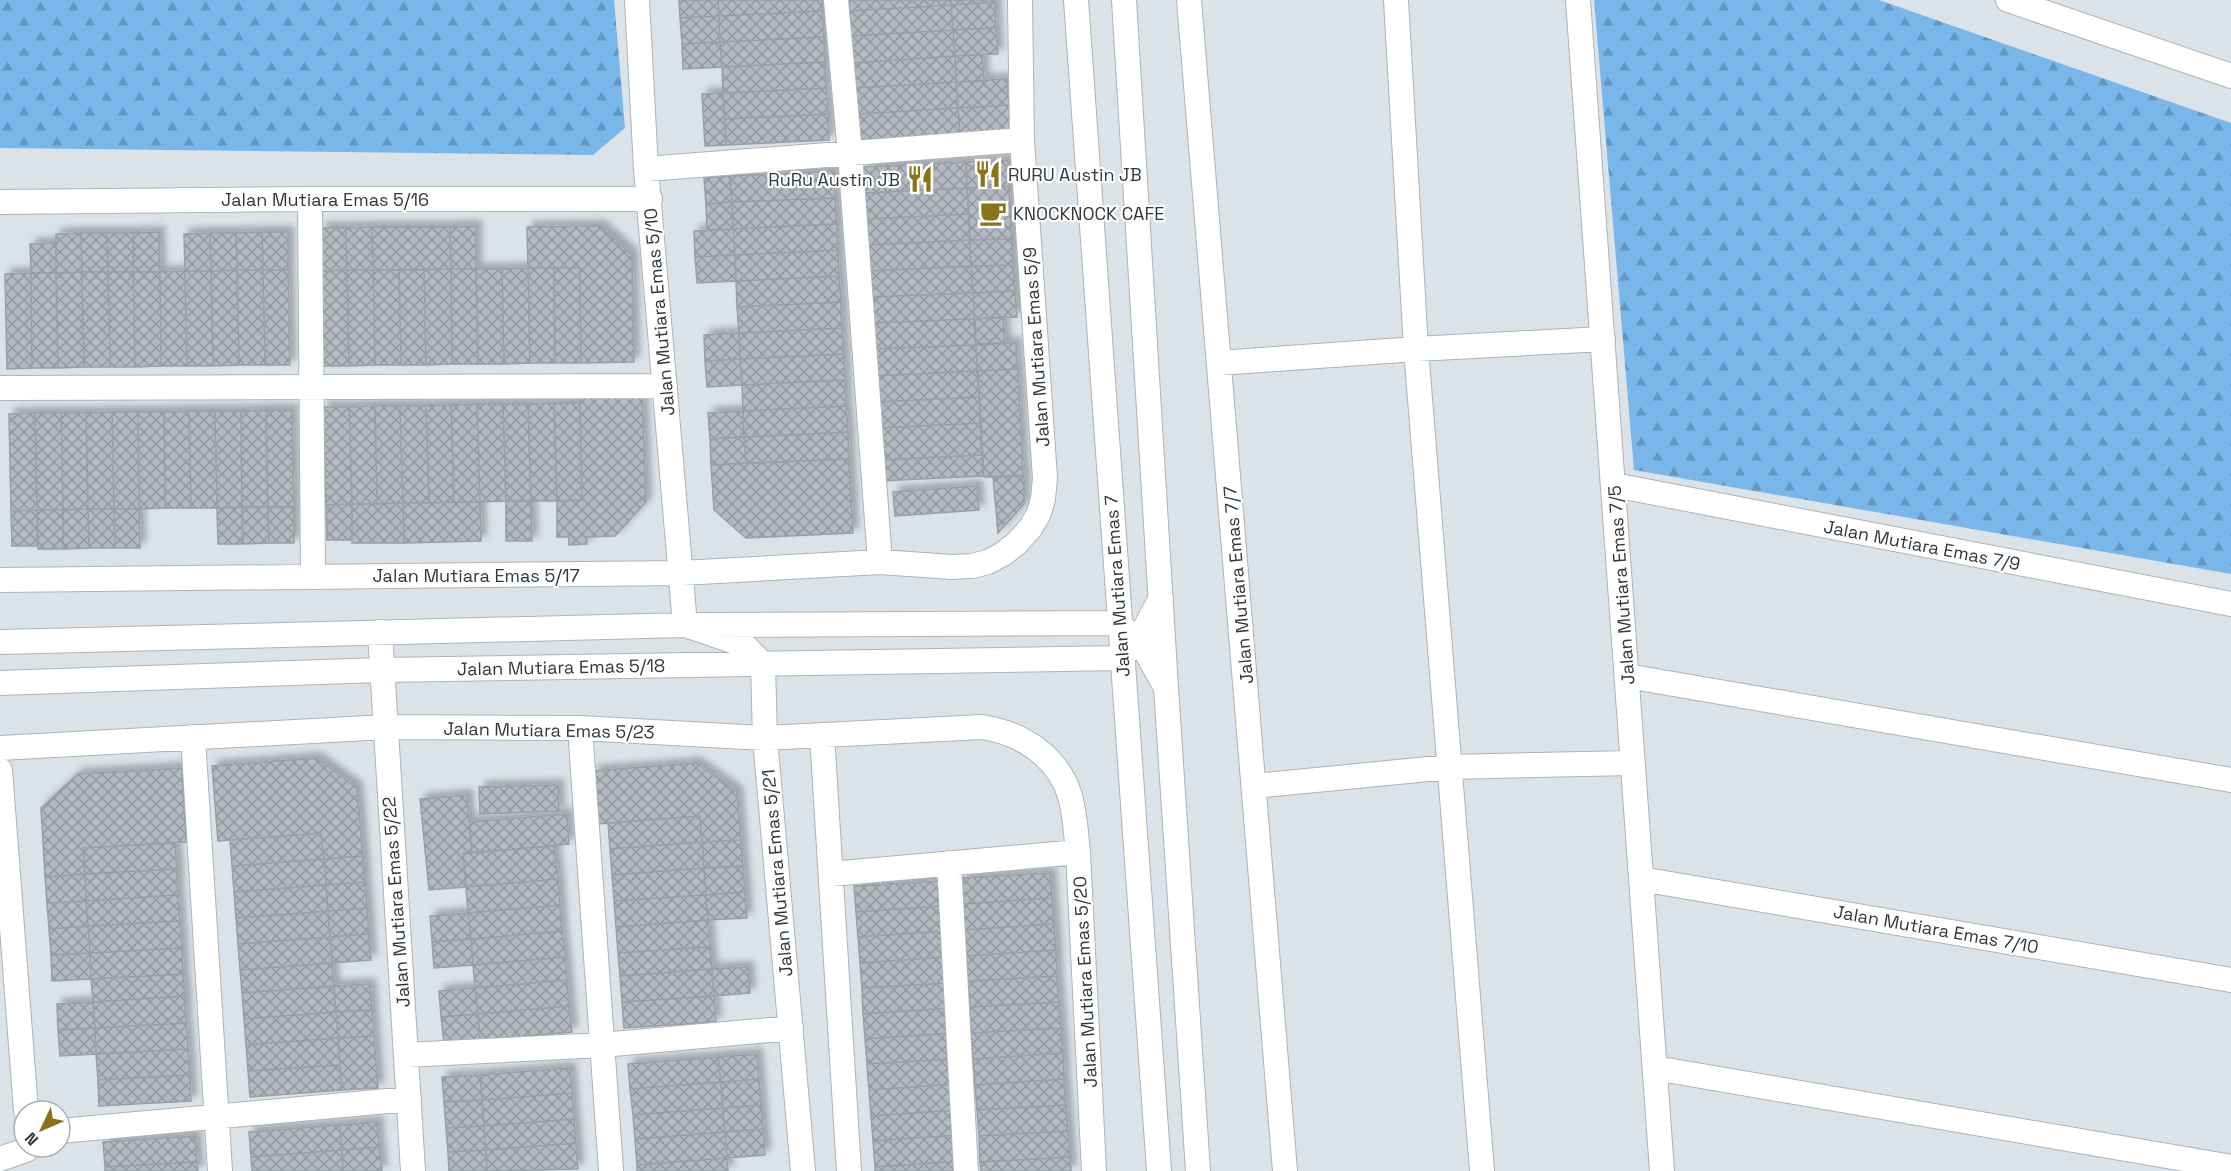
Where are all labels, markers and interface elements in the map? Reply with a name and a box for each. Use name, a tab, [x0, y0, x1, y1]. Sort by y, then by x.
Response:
restaurant icon: RURU Austin JB	[973, 159, 1003, 189]
place label: RURU Austin JB	[1008, 163, 1142, 186]
restaurant icon: RuRu Austin JB	[905, 164, 935, 194]
place label: RuRu Austin JB	[768, 168, 900, 191]
street label: Jalan Mutiara Emas 5/16	[221, 188, 429, 211]
cafe icon: KNOCKNOCK CAFE	[978, 198, 1008, 228]
place label: KNOCKNOCK CAFE	[1013, 202, 1164, 225]
street label: Jalan Mutiara Emas 5/10	[638, 207, 680, 417]
street label: Jalan Mutiara Emas 5/9	[1018, 246, 1054, 448]
street label: Jalan Mutiara Emas 7/7	[1218, 485, 1258, 685]
street label: Jalan Mutiara Emas 7/5	[1603, 485, 1639, 685]
street label: Jalan Mutiara Emas 7	[1099, 494, 1135, 678]
street label: Jalan Mutiara Emas 7/9	[1822, 515, 2022, 575]
street label: Jalan Mutiara Emas 5/17	[372, 564, 580, 587]
street label: Jalan Mutiara Emas 5/18	[457, 654, 665, 680]
street label: Jalan Mutiara Emas 5/23	[443, 717, 655, 743]
street label: Jalan Mutiara Emas 5/21	[756, 768, 798, 978]
street label: Jalan Mutiara Emas 5/22	[377, 796, 415, 1008]
street label: Jalan Mutiara Emas 5/20	[1068, 876, 1102, 1088]
street label: Jalan Mutiara Emas 7/10	[1832, 900, 2040, 958]
north arrow	[12, 1099, 72, 1159]
text: N	[20, 1128, 43, 1150]

